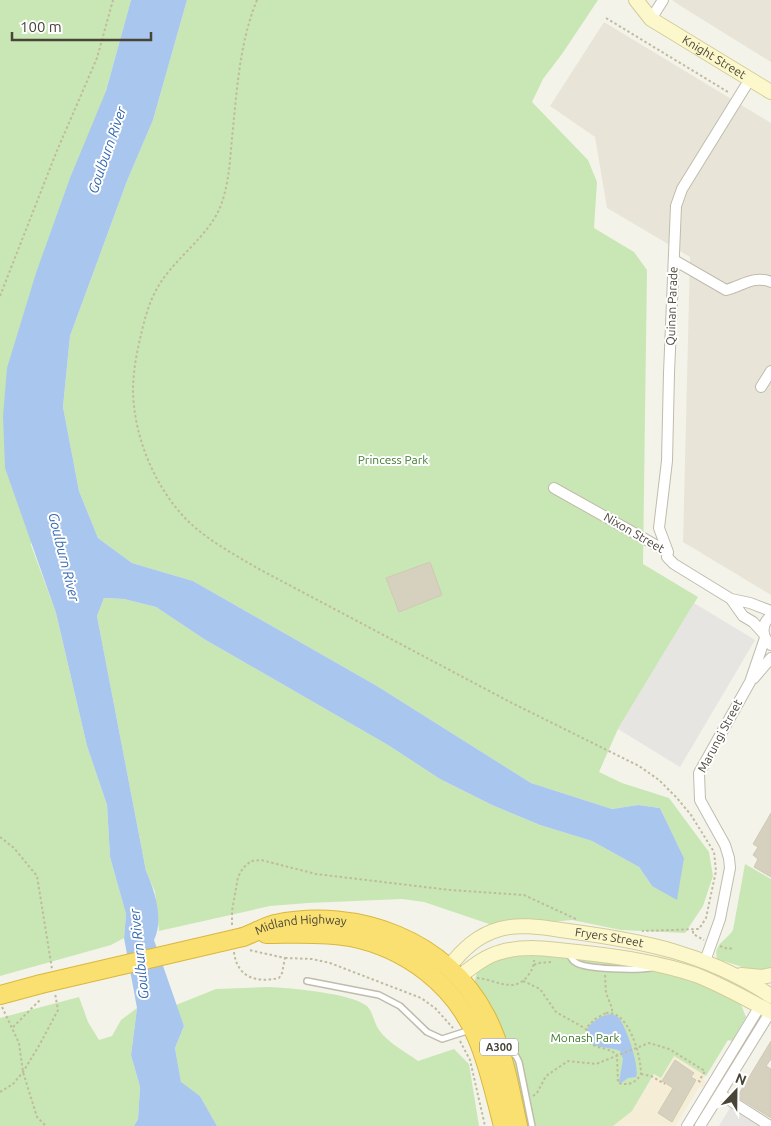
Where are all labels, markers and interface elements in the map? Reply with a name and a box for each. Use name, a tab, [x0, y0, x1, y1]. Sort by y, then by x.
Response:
scale bar	[12, 10, 151, 42]
text: 100 m	[20, 18, 62, 35]
street label: Knight Street	[680, 33, 749, 81]
water label: Goulburn River	[85, 104, 130, 196]
street label: Quinan Parade	[664, 266, 679, 346]
park label: Princess Park	[358, 453, 428, 466]
street label: Nixon Street	[602, 510, 667, 555]
water label: Goulburn River	[45, 511, 83, 604]
street label: Marungi Street	[695, 697, 744, 775]
water label: Goulburn River	[126, 907, 152, 1000]
street label: Midland Highway	[253, 913, 347, 937]
street label: Fryers Street	[574, 925, 645, 950]
park label: Monash Park	[550, 1031, 620, 1044]
road number: A300	[480, 1038, 518, 1056]
north arrow	[711, 1066, 761, 1116]
text: N	[733, 1070, 749, 1088]

